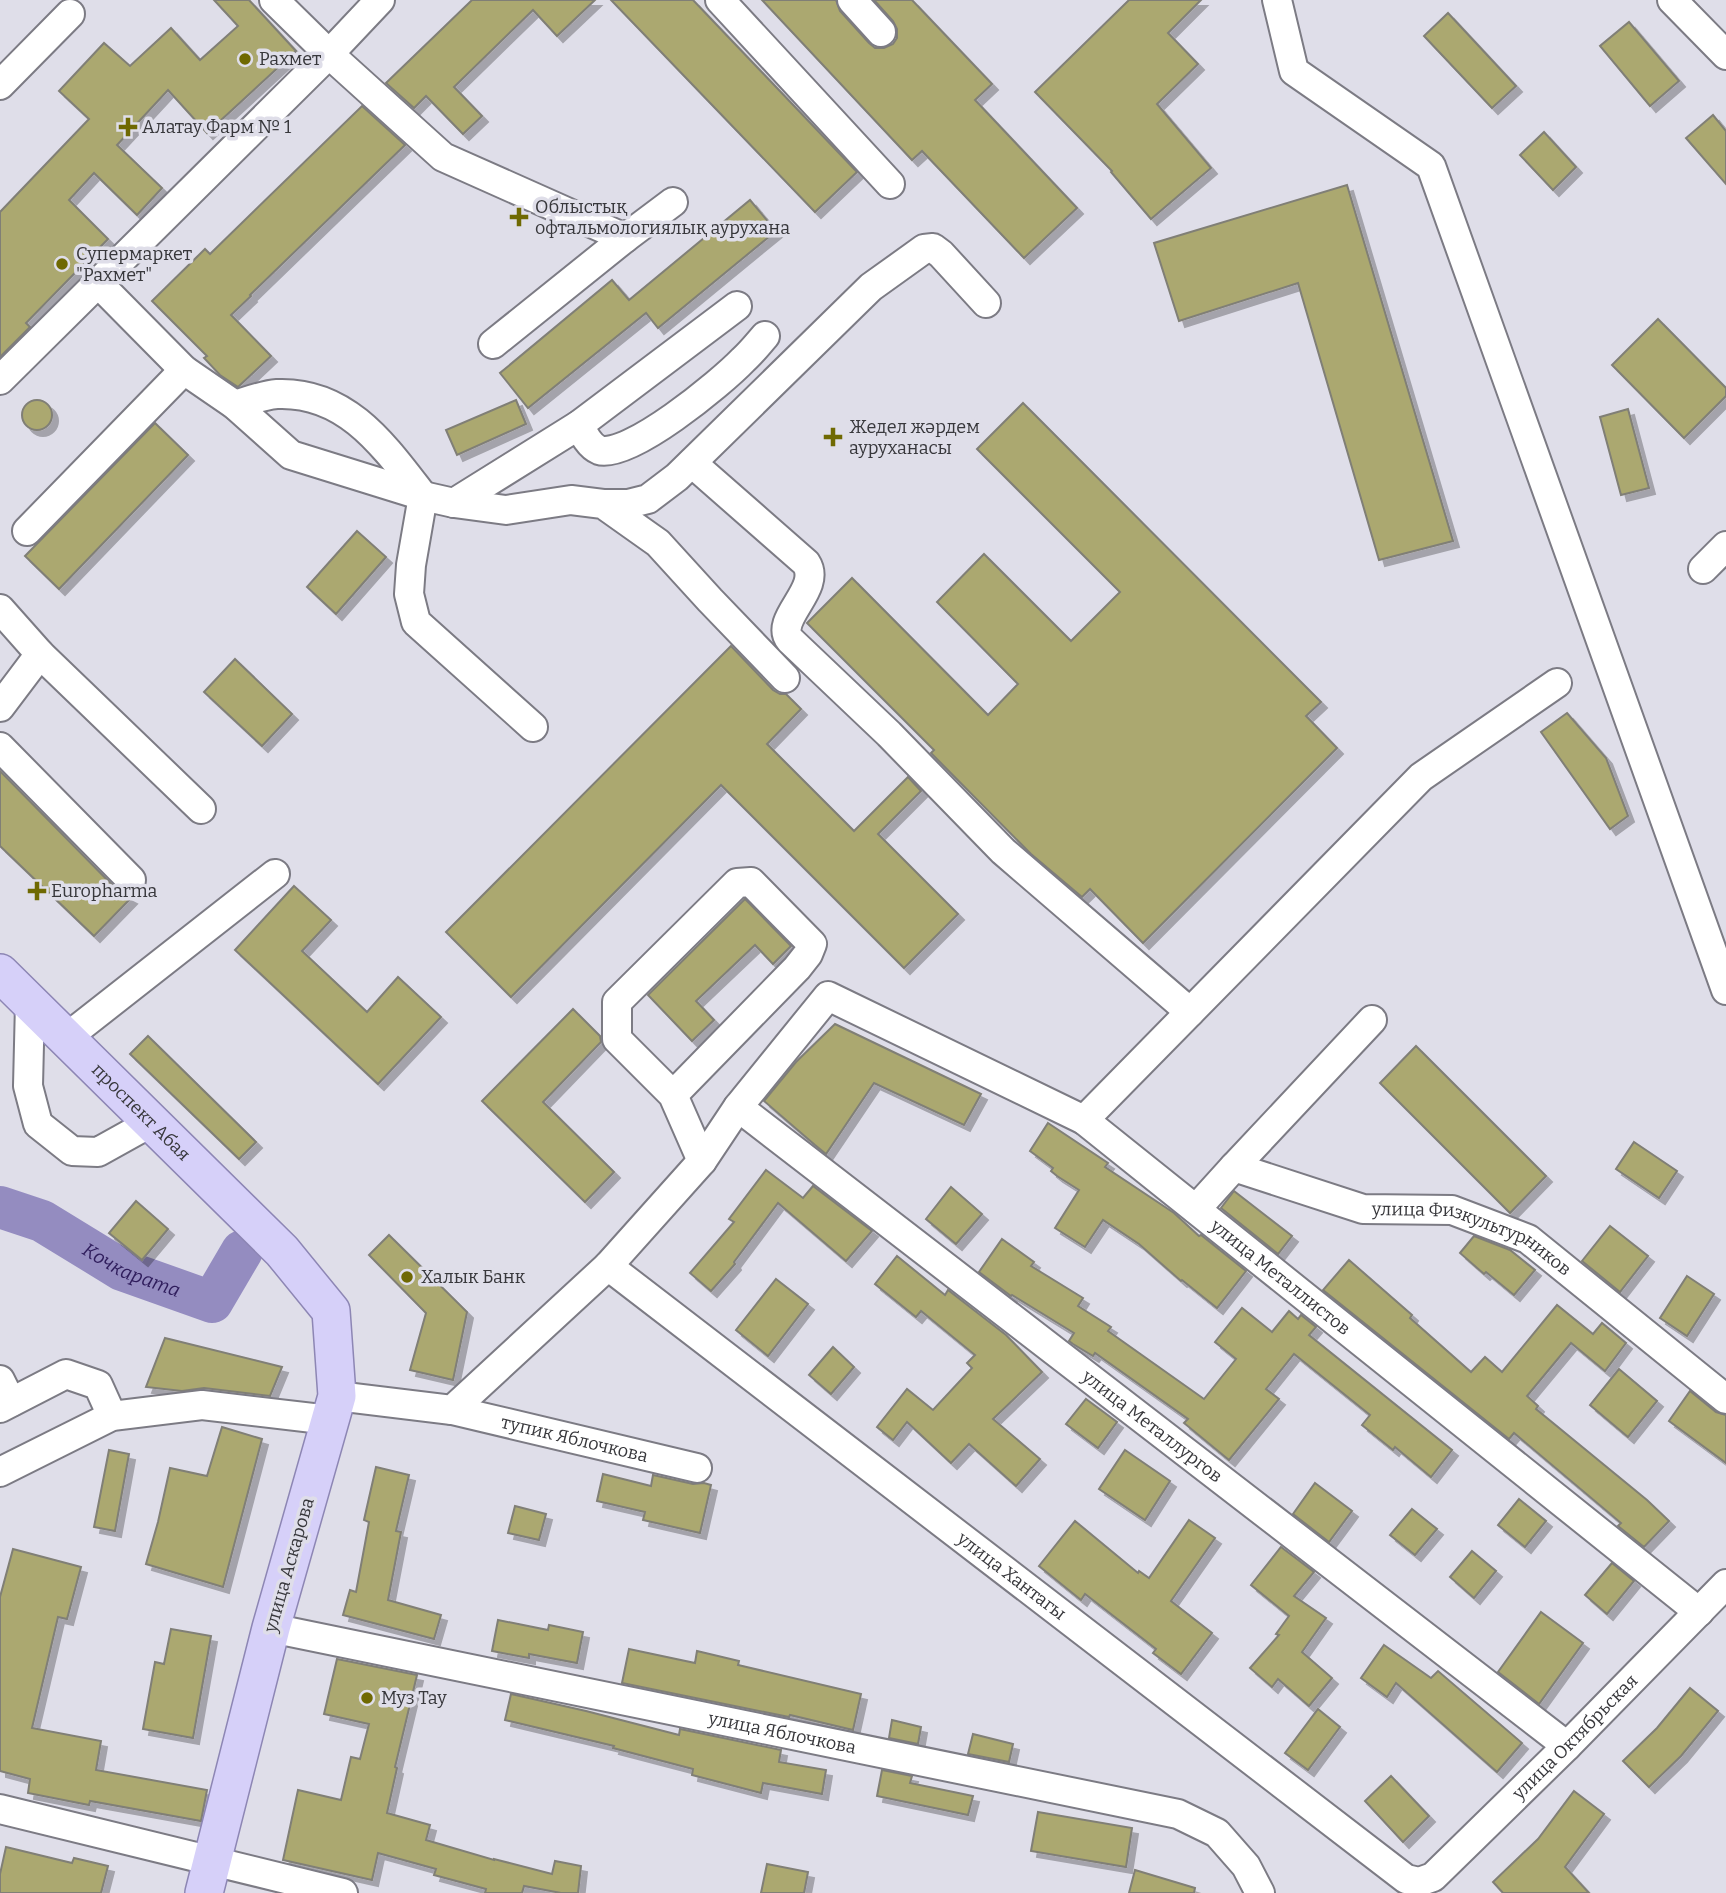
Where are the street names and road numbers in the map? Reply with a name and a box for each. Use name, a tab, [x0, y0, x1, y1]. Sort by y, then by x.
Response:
street label: проспект Абая	[87, 1059, 195, 1165]
street label: улица Физкультурников	[1371, 1198, 1575, 1280]
street label: улица Металлистов	[1205, 1214, 1355, 1340]
street label: улица Металлургов	[1077, 1365, 1227, 1487]
street label: тупик Яблочкова	[499, 1411, 650, 1467]
street label: улица Аскарова	[259, 1495, 319, 1636]
street label: улица Хантагы	[952, 1527, 1070, 1625]
street label: улица Октябрьская	[1507, 1670, 1642, 1805]
street label: улица Яблочкова	[706, 1707, 858, 1759]

